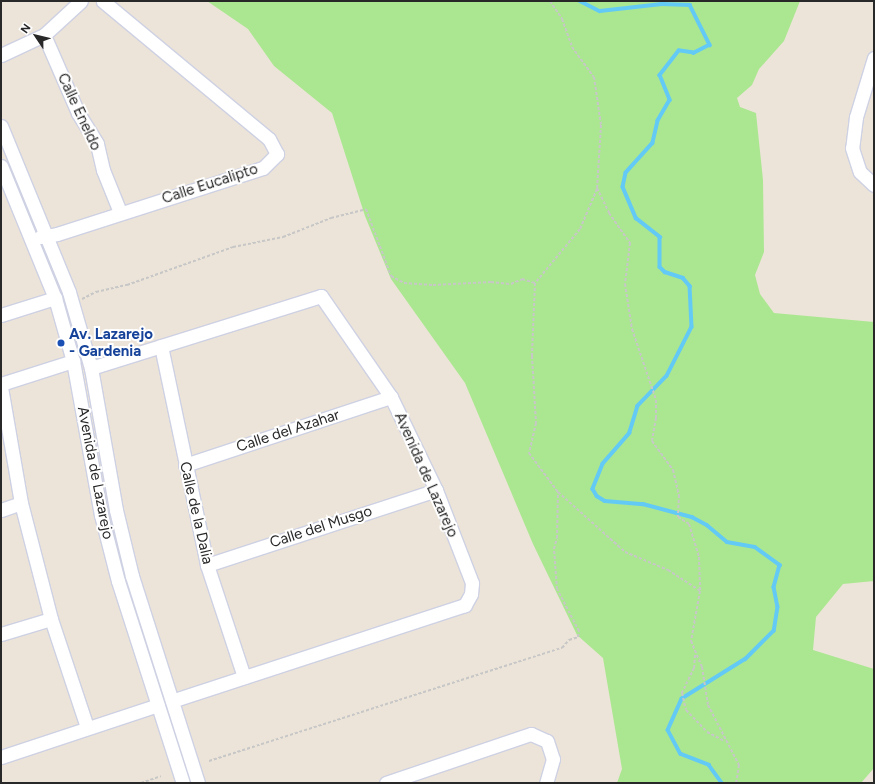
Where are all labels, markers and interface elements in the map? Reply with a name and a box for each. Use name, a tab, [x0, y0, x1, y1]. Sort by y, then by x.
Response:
north arrow	[16, 16, 56, 56]
text: N	[18, 22, 34, 36]
street label: Calle Eneldo	[53, 70, 105, 154]
street label: Calle Eucalipto	[160, 160, 260, 208]
place label: Av. Lazarejo - Gardenia	[69, 325, 153, 360]
marker: Av. Lazarejo - Gardenia	[56, 338, 66, 348]
street label: Avenida de Lazarejo	[73, 405, 117, 541]
street label: Calle del Azahar	[234, 406, 342, 456]
street label: Avenida de Lazarejo	[390, 410, 462, 540]
street label: Calle de la Dalia	[175, 460, 217, 566]
street label: Calle del Musgo	[268, 502, 374, 552]

